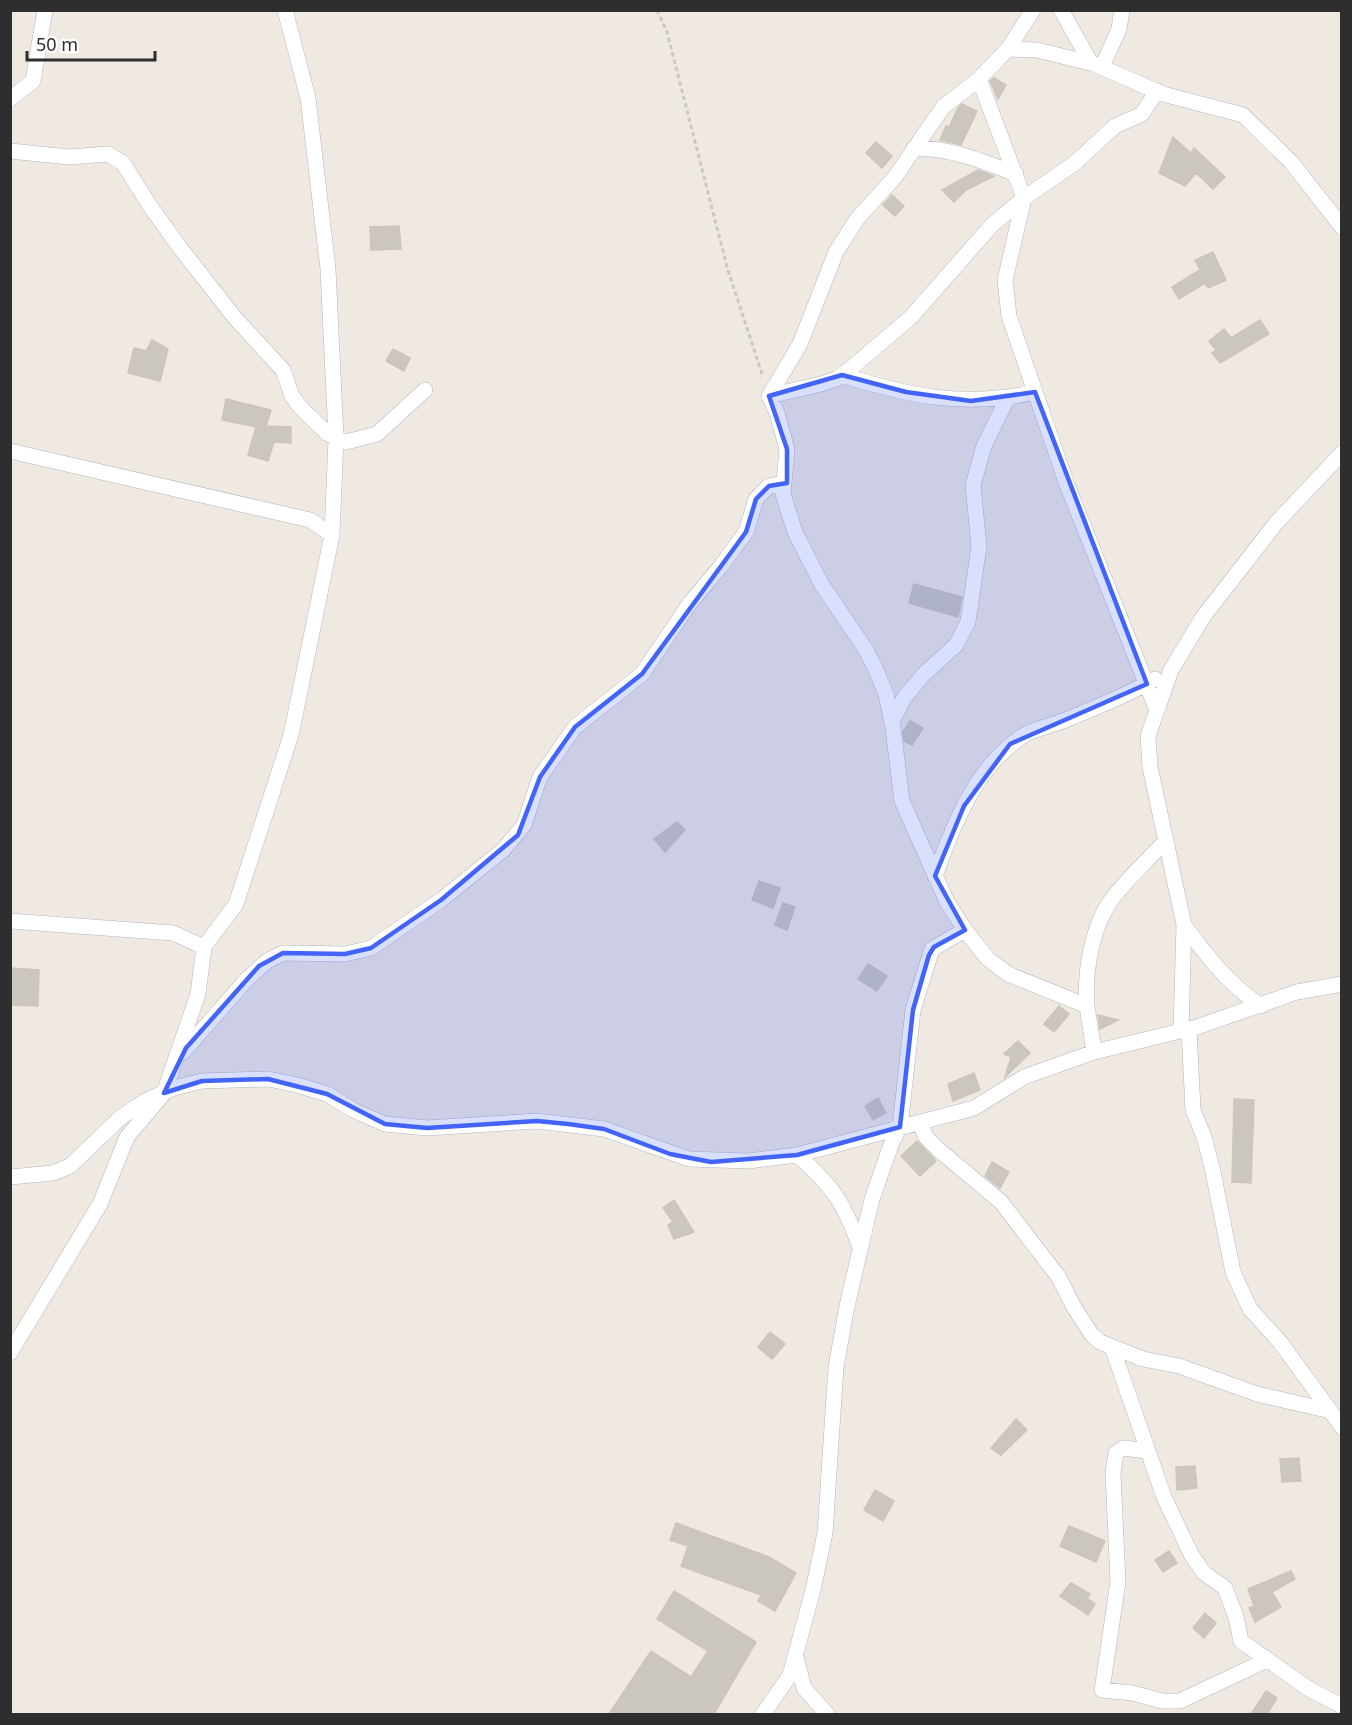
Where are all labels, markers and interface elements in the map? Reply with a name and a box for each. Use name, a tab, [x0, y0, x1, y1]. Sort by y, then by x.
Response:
scale bar	[27, 24, 154, 62]
text: 50 m	[36, 32, 78, 56]

